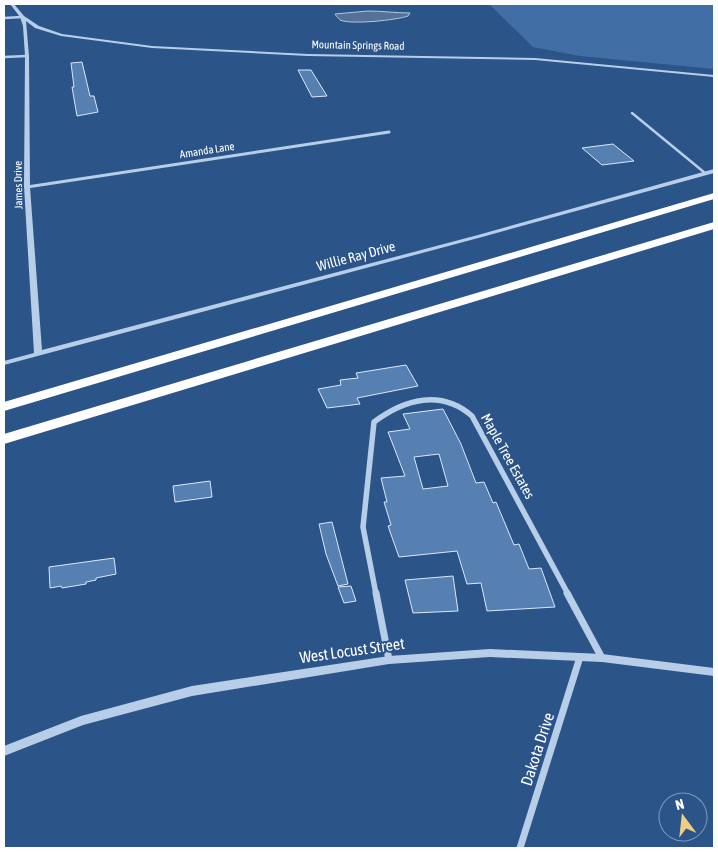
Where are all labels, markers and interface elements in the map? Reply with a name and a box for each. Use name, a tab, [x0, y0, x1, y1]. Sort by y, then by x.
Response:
street label: Mountain Springs Road	[311, 38, 405, 52]
street label: Amanda Lane	[179, 140, 235, 160]
street label: James Drive	[12, 161, 24, 209]
street label: Willie Ray Drive	[315, 238, 397, 274]
street label: Maple Tree Estates	[478, 411, 538, 501]
street label: West Locust Street	[298, 634, 406, 666]
street label: Dakota Drive	[517, 710, 557, 788]
north arrow	[658, 792, 708, 842]
text: N	[674, 796, 686, 813]

